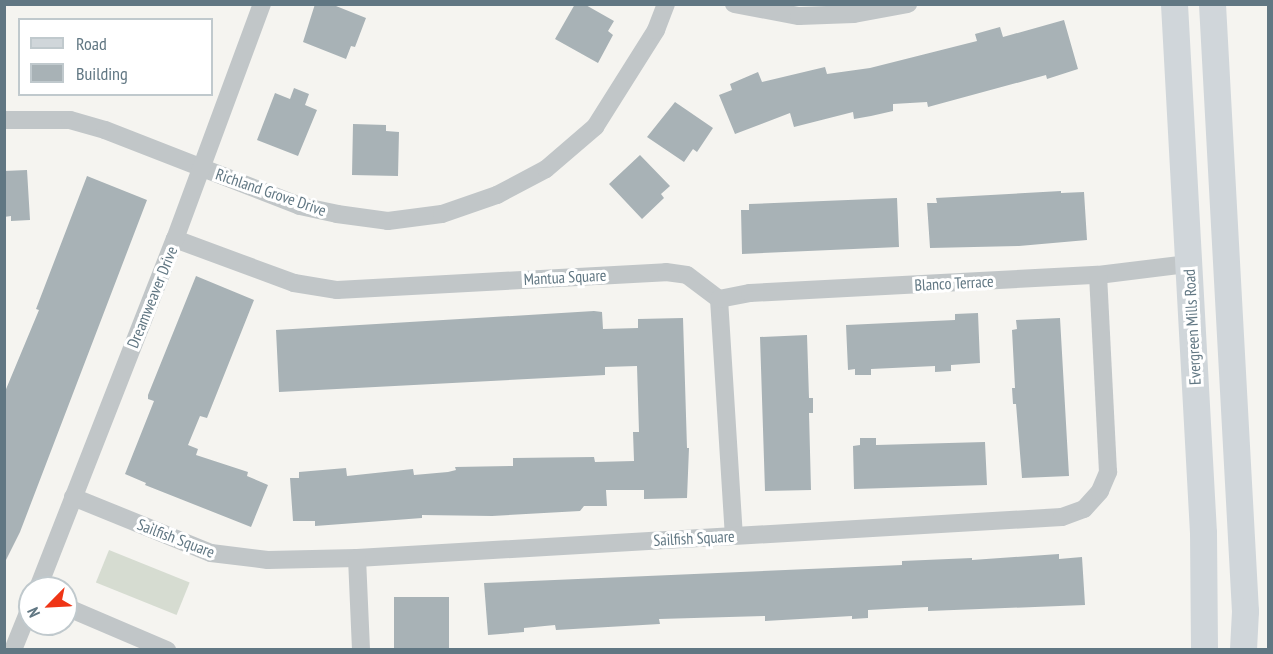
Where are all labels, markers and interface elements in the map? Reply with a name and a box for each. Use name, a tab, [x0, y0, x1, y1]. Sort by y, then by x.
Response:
legend	[18, 18, 213, 96]
text: Road	[76, 32, 107, 55]
text: Building	[76, 62, 128, 85]
street label: Richland Grove Drive	[213, 164, 329, 220]
street label: Dreamweaver Drive	[123, 243, 181, 351]
street label: Mantua Square	[523, 265, 607, 289]
street label: Evergreen Mills Road	[1179, 269, 1205, 385]
street label: Blanco Terrace	[914, 271, 994, 295]
street label: Sailfish Square	[135, 514, 217, 562]
street label: Sailfish Square	[653, 526, 735, 550]
north arrow	[18, 576, 78, 636]
text: N	[22, 605, 44, 621]

